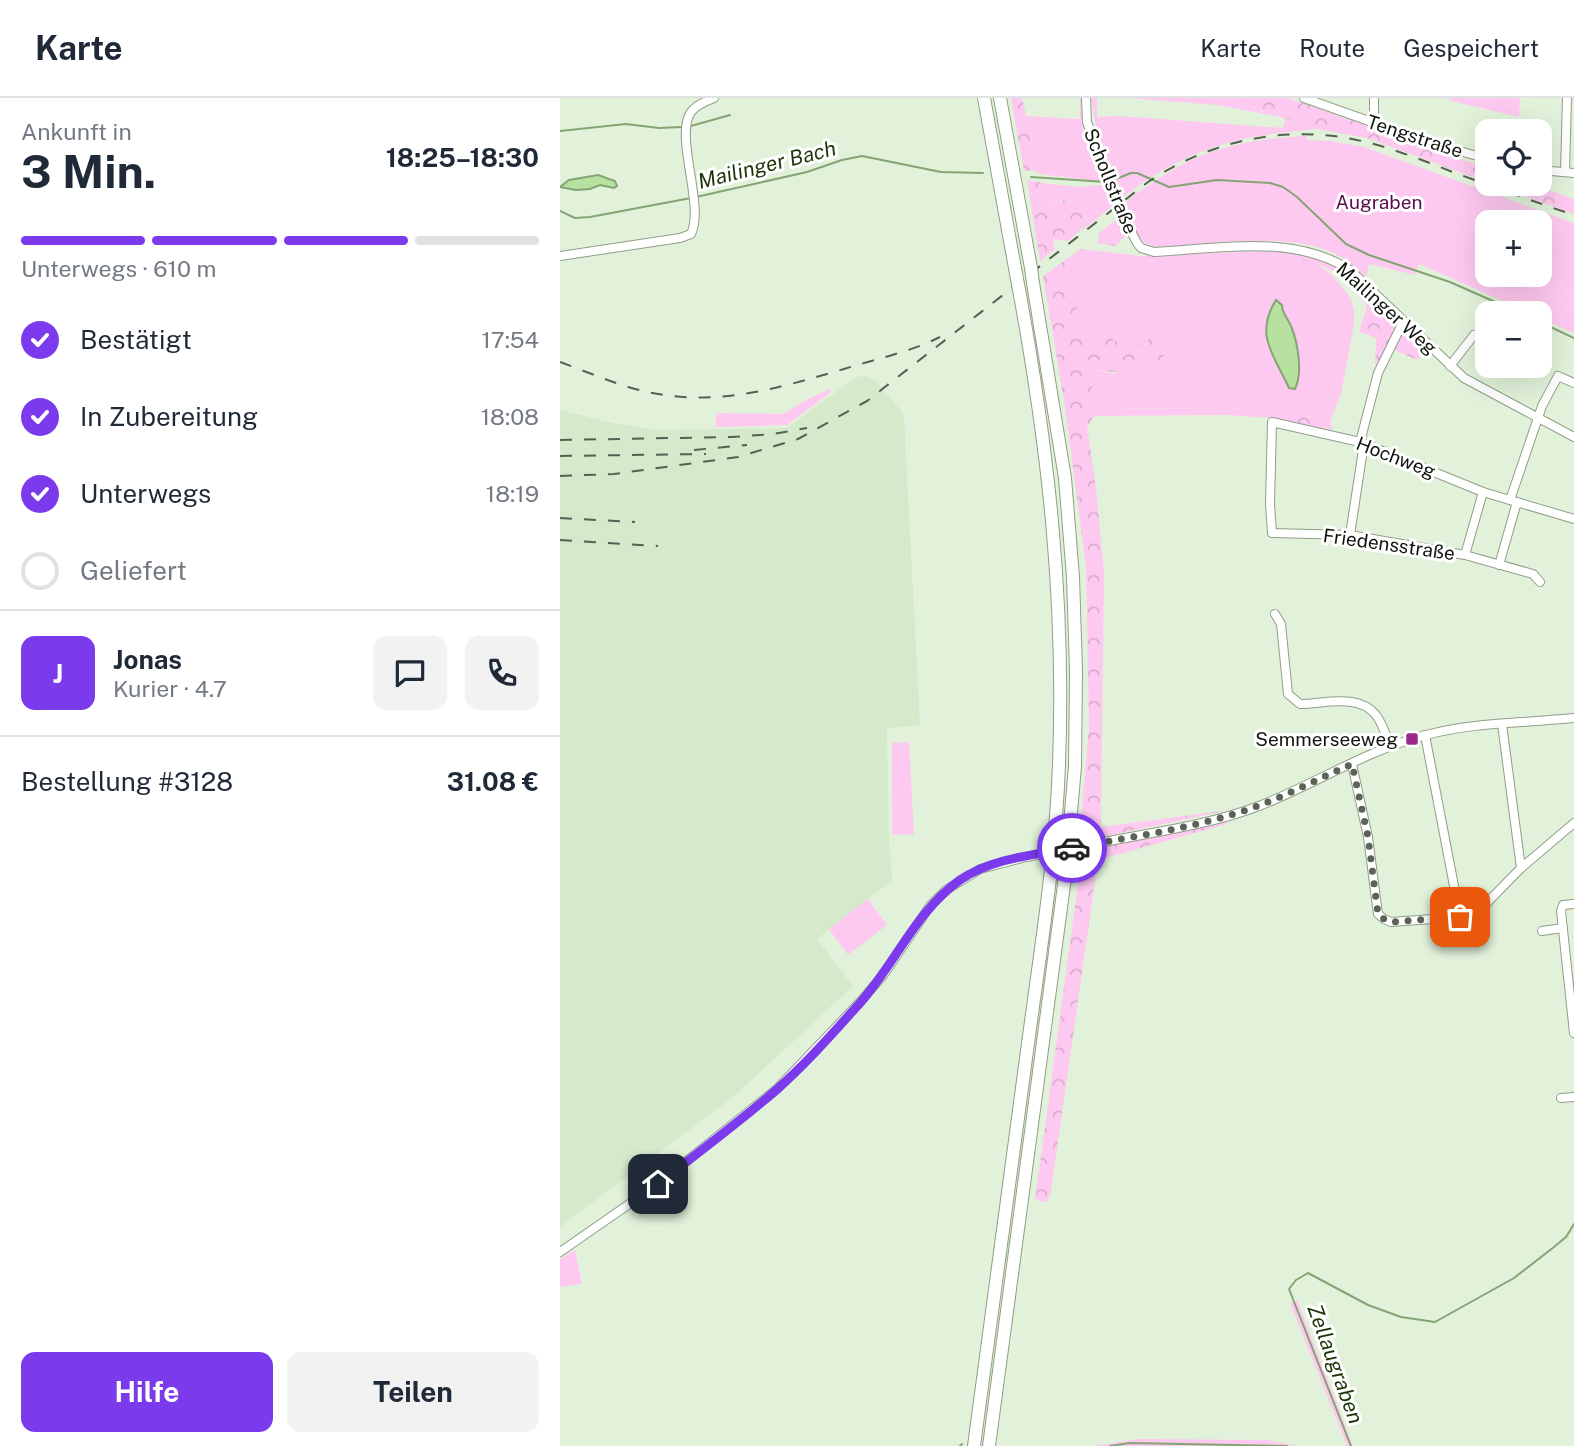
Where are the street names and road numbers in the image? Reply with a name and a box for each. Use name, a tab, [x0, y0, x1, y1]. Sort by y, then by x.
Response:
street label: Tengstraße	[1364, 110, 1466, 162]
street label: Schollstraße	[1080, 125, 1142, 237]
street label: Mailinger Weg	[1332, 257, 1442, 359]
street label: Hochweg	[1353, 432, 1439, 482]
street label: Friedensstraße	[1322, 524, 1456, 564]

